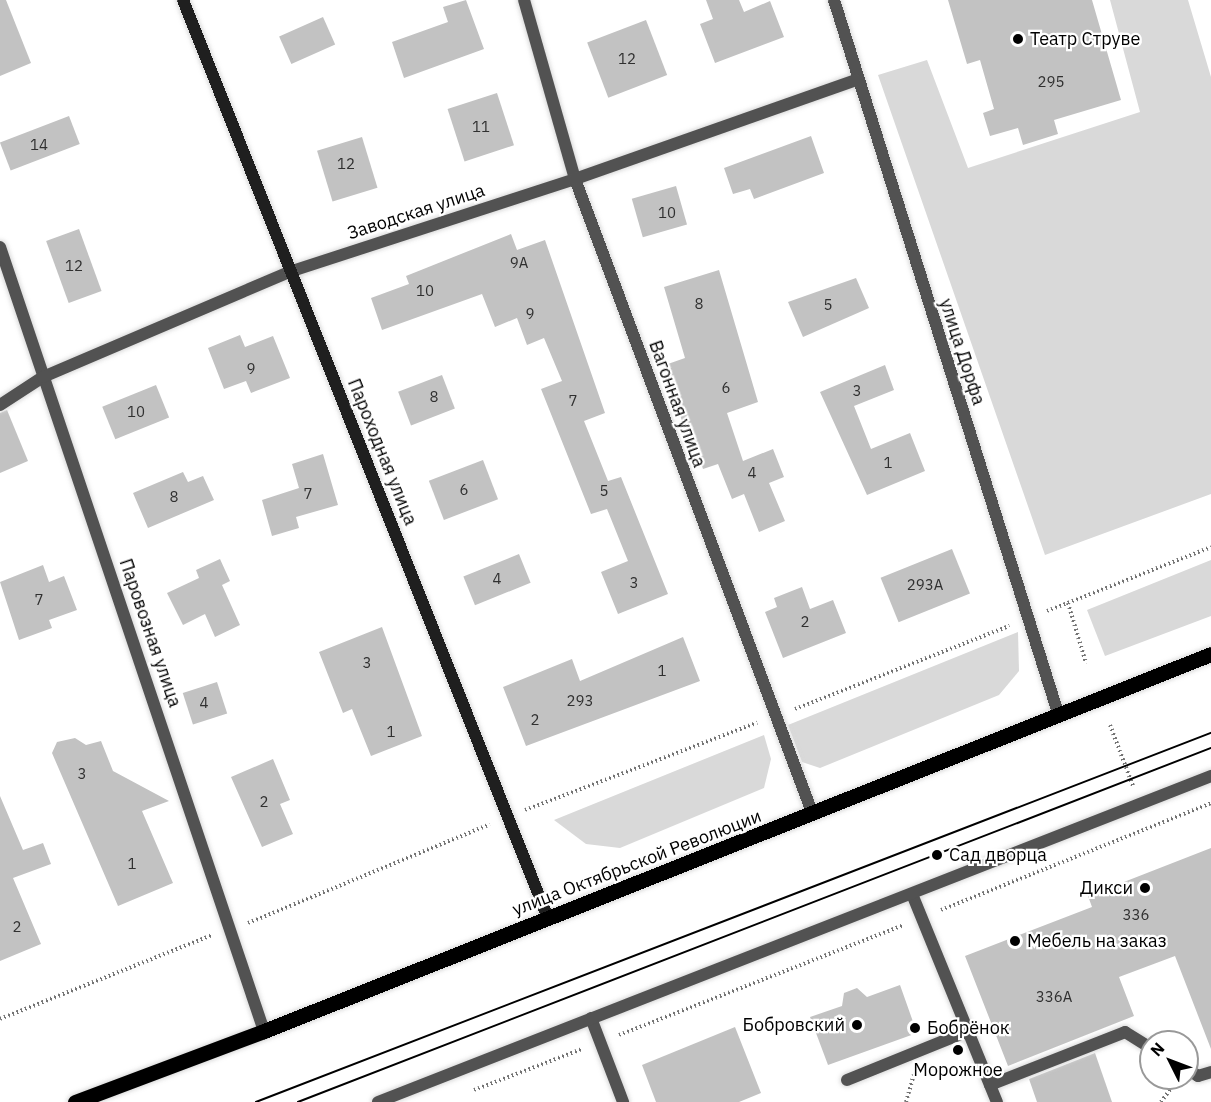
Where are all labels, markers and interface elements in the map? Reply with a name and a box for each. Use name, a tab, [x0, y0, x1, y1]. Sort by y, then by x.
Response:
place label: Театр Струве	[1030, 28, 1140, 50]
marker: Театр Струве	[1011, 32, 1025, 46]
house number: 12	[618, 50, 636, 68]
house number: 295	[1038, 73, 1064, 91]
house number: 11	[472, 118, 490, 136]
house number: 14	[30, 136, 48, 154]
house number: 12	[337, 155, 355, 173]
street label: Заводская улица	[345, 180, 487, 244]
house number: 10	[658, 204, 676, 222]
house number: 9А	[510, 254, 528, 272]
house number: 12	[65, 257, 83, 275]
house number: 10	[416, 282, 434, 300]
house number: 8	[695, 295, 703, 313]
house number: 5	[824, 296, 832, 314]
street label: улица Дорфа	[935, 296, 989, 408]
house number: 9	[526, 305, 534, 323]
street label: Вагонная улица	[644, 338, 710, 470]
house number: 9	[247, 360, 255, 378]
street label: Пароходная улица	[343, 376, 421, 528]
house number: 6	[722, 379, 730, 397]
house number: 3	[853, 382, 861, 400]
house number: 8	[430, 388, 438, 406]
house number: 7	[569, 392, 577, 410]
house number: 10	[127, 403, 145, 421]
house number: 1	[884, 454, 892, 472]
house number: 4	[748, 464, 756, 482]
house number: 6	[460, 481, 468, 499]
house number: 5	[600, 482, 608, 500]
house number: 7	[304, 485, 312, 503]
house number: 8	[170, 488, 178, 506]
street label: Паровозная улица	[114, 556, 186, 710]
house number: 4	[493, 570, 501, 588]
house number: 3	[630, 574, 638, 592]
house number: 293А	[907, 576, 943, 594]
house number: 7	[35, 591, 43, 609]
house number: 2	[801, 613, 809, 631]
house number: 3	[363, 654, 371, 672]
house number: 1	[658, 662, 666, 680]
house number: 293	[567, 692, 593, 710]
house number: 4	[200, 694, 208, 712]
house number: 2	[531, 711, 539, 729]
house number: 1	[387, 723, 395, 741]
house number: 3	[78, 765, 86, 783]
house number: 2	[260, 793, 268, 811]
street label: улица Октябрьской Революции	[509, 805, 765, 921]
place label: Сад дворца	[949, 844, 1047, 866]
marker: Сад дворца	[930, 848, 944, 862]
house number: 1	[128, 855, 136, 873]
place label: Дикси	[1080, 877, 1133, 899]
marker: Дикси	[1138, 881, 1152, 895]
house number: 336	[1123, 906, 1149, 924]
house number: 2	[13, 918, 21, 936]
place label: Мебель на заказ	[1027, 930, 1167, 952]
marker: Мебель на заказ	[1008, 934, 1022, 948]
house number: 336А	[1036, 988, 1072, 1006]
place label: Бобровский	[743, 1014, 845, 1036]
place label: Бобрёнок	[927, 1017, 1010, 1039]
marker: Бобровский	[850, 1018, 864, 1032]
marker: Бобрёнок	[908, 1021, 922, 1035]
north arrow	[1139, 1030, 1199, 1090]
text: N	[1146, 1038, 1168, 1060]
marker: Морожное	[951, 1043, 965, 1057]
place label: Морожное	[913, 1059, 1003, 1081]

